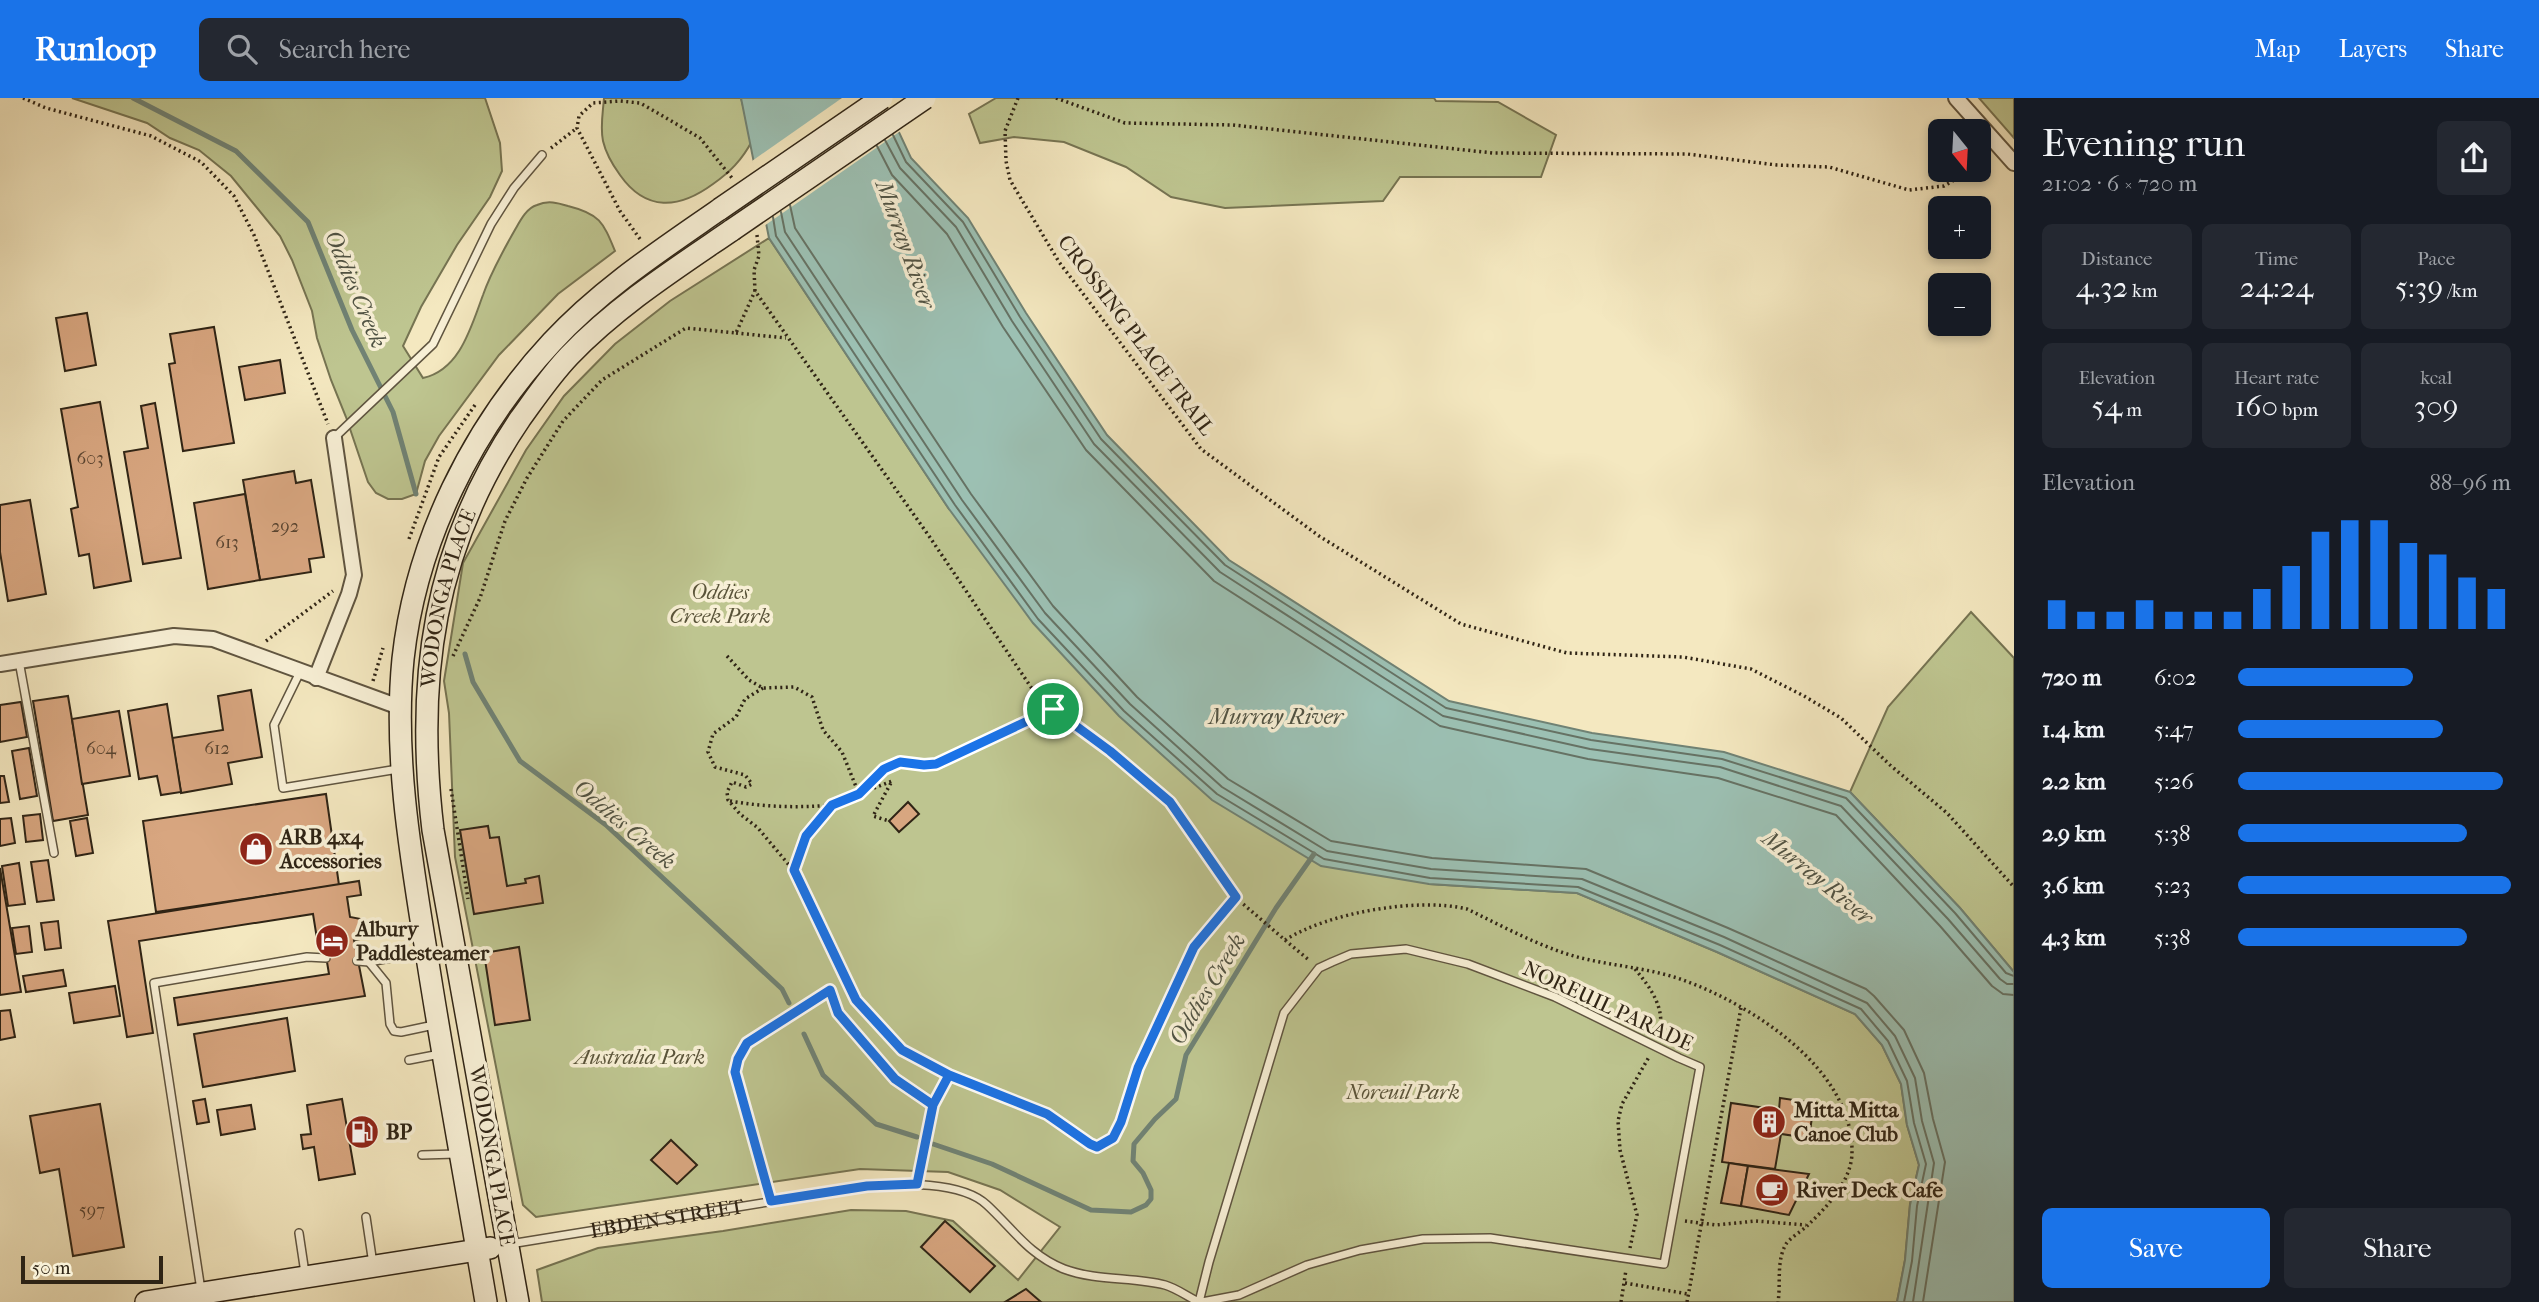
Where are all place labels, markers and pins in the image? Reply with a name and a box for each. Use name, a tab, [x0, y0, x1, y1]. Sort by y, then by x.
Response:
pin	[1023, 679, 1083, 739]
place label: ARB 4x4 Accessories	[278, 825, 382, 873]
shop icon: ARB 4x4 Accessories	[237, 830, 275, 868]
place label: Albury Paddlesteamer	[354, 917, 490, 965]
hotel icon: Albury Paddlesteamer	[313, 922, 351, 960]
place label: Mitta Mitta Canoe Club	[1793, 1098, 1900, 1146]
building icon: Mitta Mitta Canoe Club	[1750, 1103, 1788, 1141]
fuel station icon: BP	[343, 1113, 381, 1151]
place label: BP	[386, 1120, 413, 1144]
cafe icon: River Deck Cafe	[1753, 1171, 1791, 1209]
place label: River Deck Cafe	[1796, 1178, 1943, 1202]

